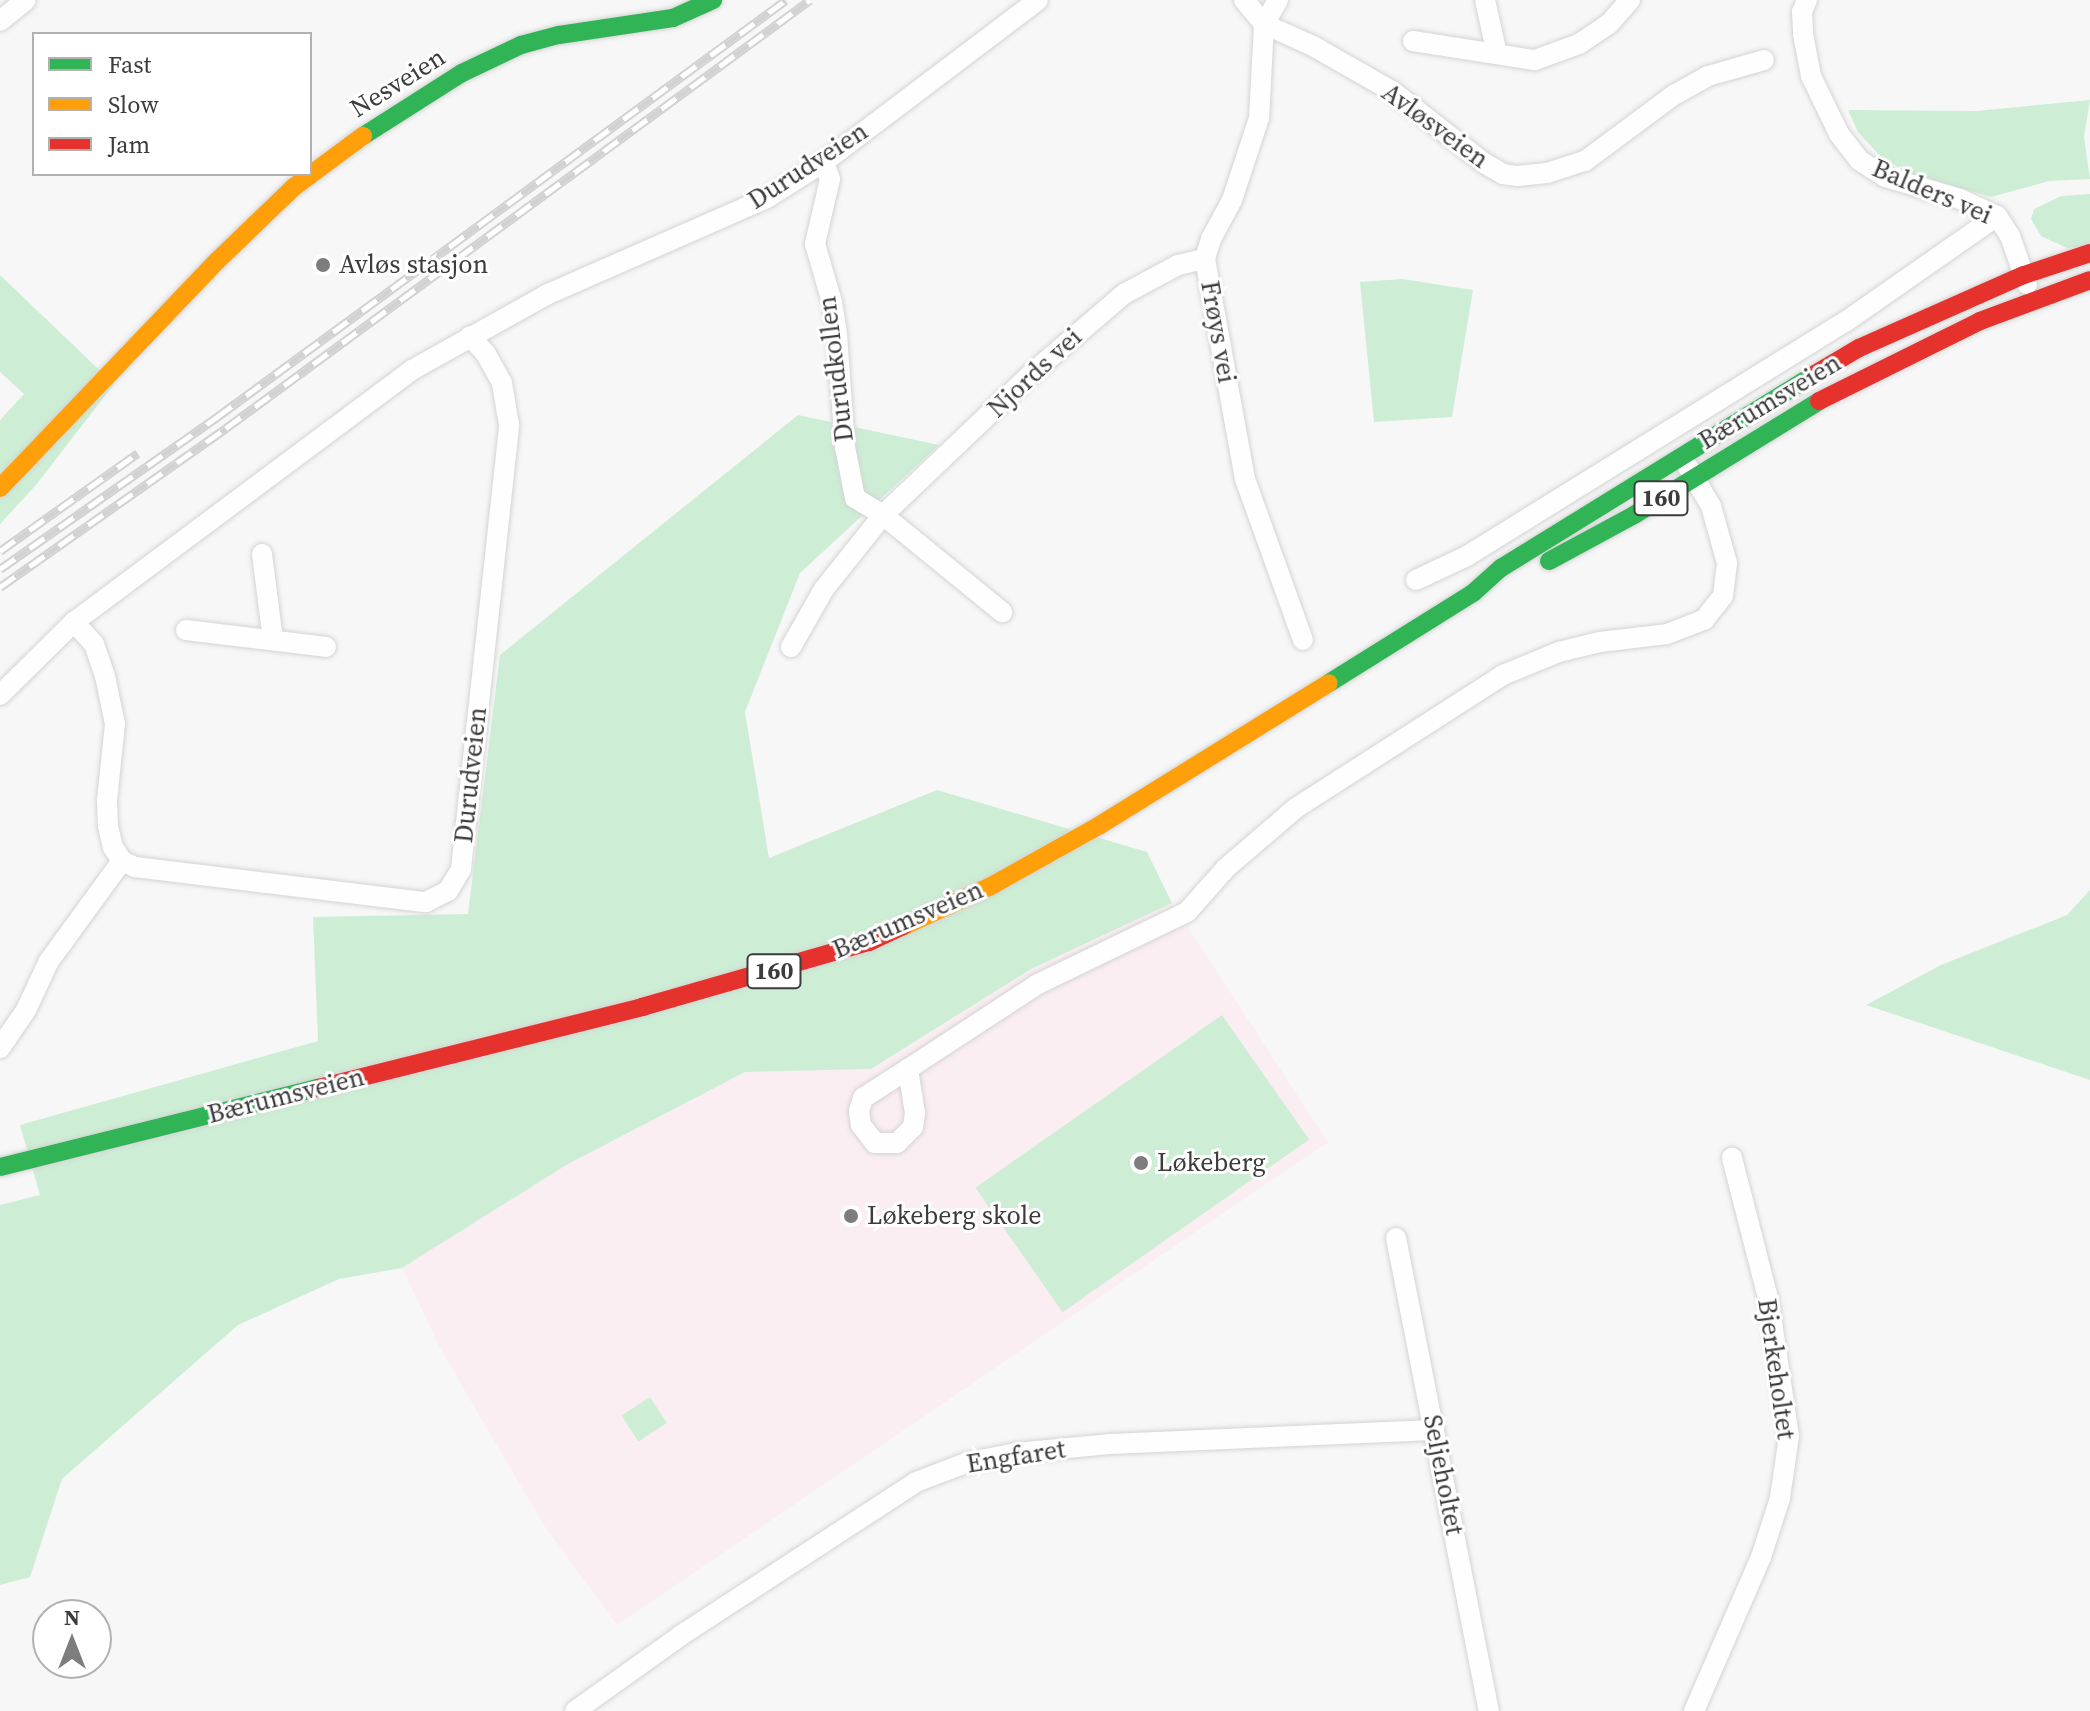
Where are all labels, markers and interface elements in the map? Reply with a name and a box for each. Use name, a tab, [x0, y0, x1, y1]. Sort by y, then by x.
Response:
legend	[32, 32, 312, 176]
street label: Nesveien	[345, 42, 451, 124]
text: Fast	[108, 48, 151, 81]
street label: Avløsveien	[1376, 77, 1494, 175]
text: Slow	[108, 88, 159, 121]
street label: Durudveien	[742, 116, 874, 216]
text: Jam	[108, 128, 150, 161]
street label: Balders vei	[1867, 153, 1997, 231]
place label: Avløs stasjon	[339, 249, 488, 281]
marker: Avløs stasjon	[314, 256, 332, 274]
street label: Frøys vei	[1194, 278, 1242, 386]
street label: Durudkollen	[812, 294, 860, 444]
street label: Njords vei	[982, 322, 1088, 424]
street label: Bærumsveien	[1693, 347, 1847, 457]
road number: 160	[1633, 478, 1689, 518]
street label: Durudveien	[448, 705, 494, 845]
street label: Bærumsveien	[828, 874, 988, 966]
road number: 160	[746, 951, 802, 991]
street label: Bærumsveien	[204, 1061, 368, 1131]
place label: Løkeberg	[1157, 1147, 1266, 1179]
marker: Løkeberg	[1132, 1154, 1150, 1172]
place label: Løkeberg skole	[867, 1200, 1041, 1232]
marker: Løkeberg skole	[842, 1207, 860, 1225]
street label: Bjerkeholtet	[1751, 1297, 1801, 1441]
street label: Seljeholtet	[1416, 1412, 1470, 1538]
street label: Engfaret	[964, 1434, 1068, 1480]
north arrow	[32, 1599, 112, 1679]
text: N	[64, 1602, 80, 1632]

